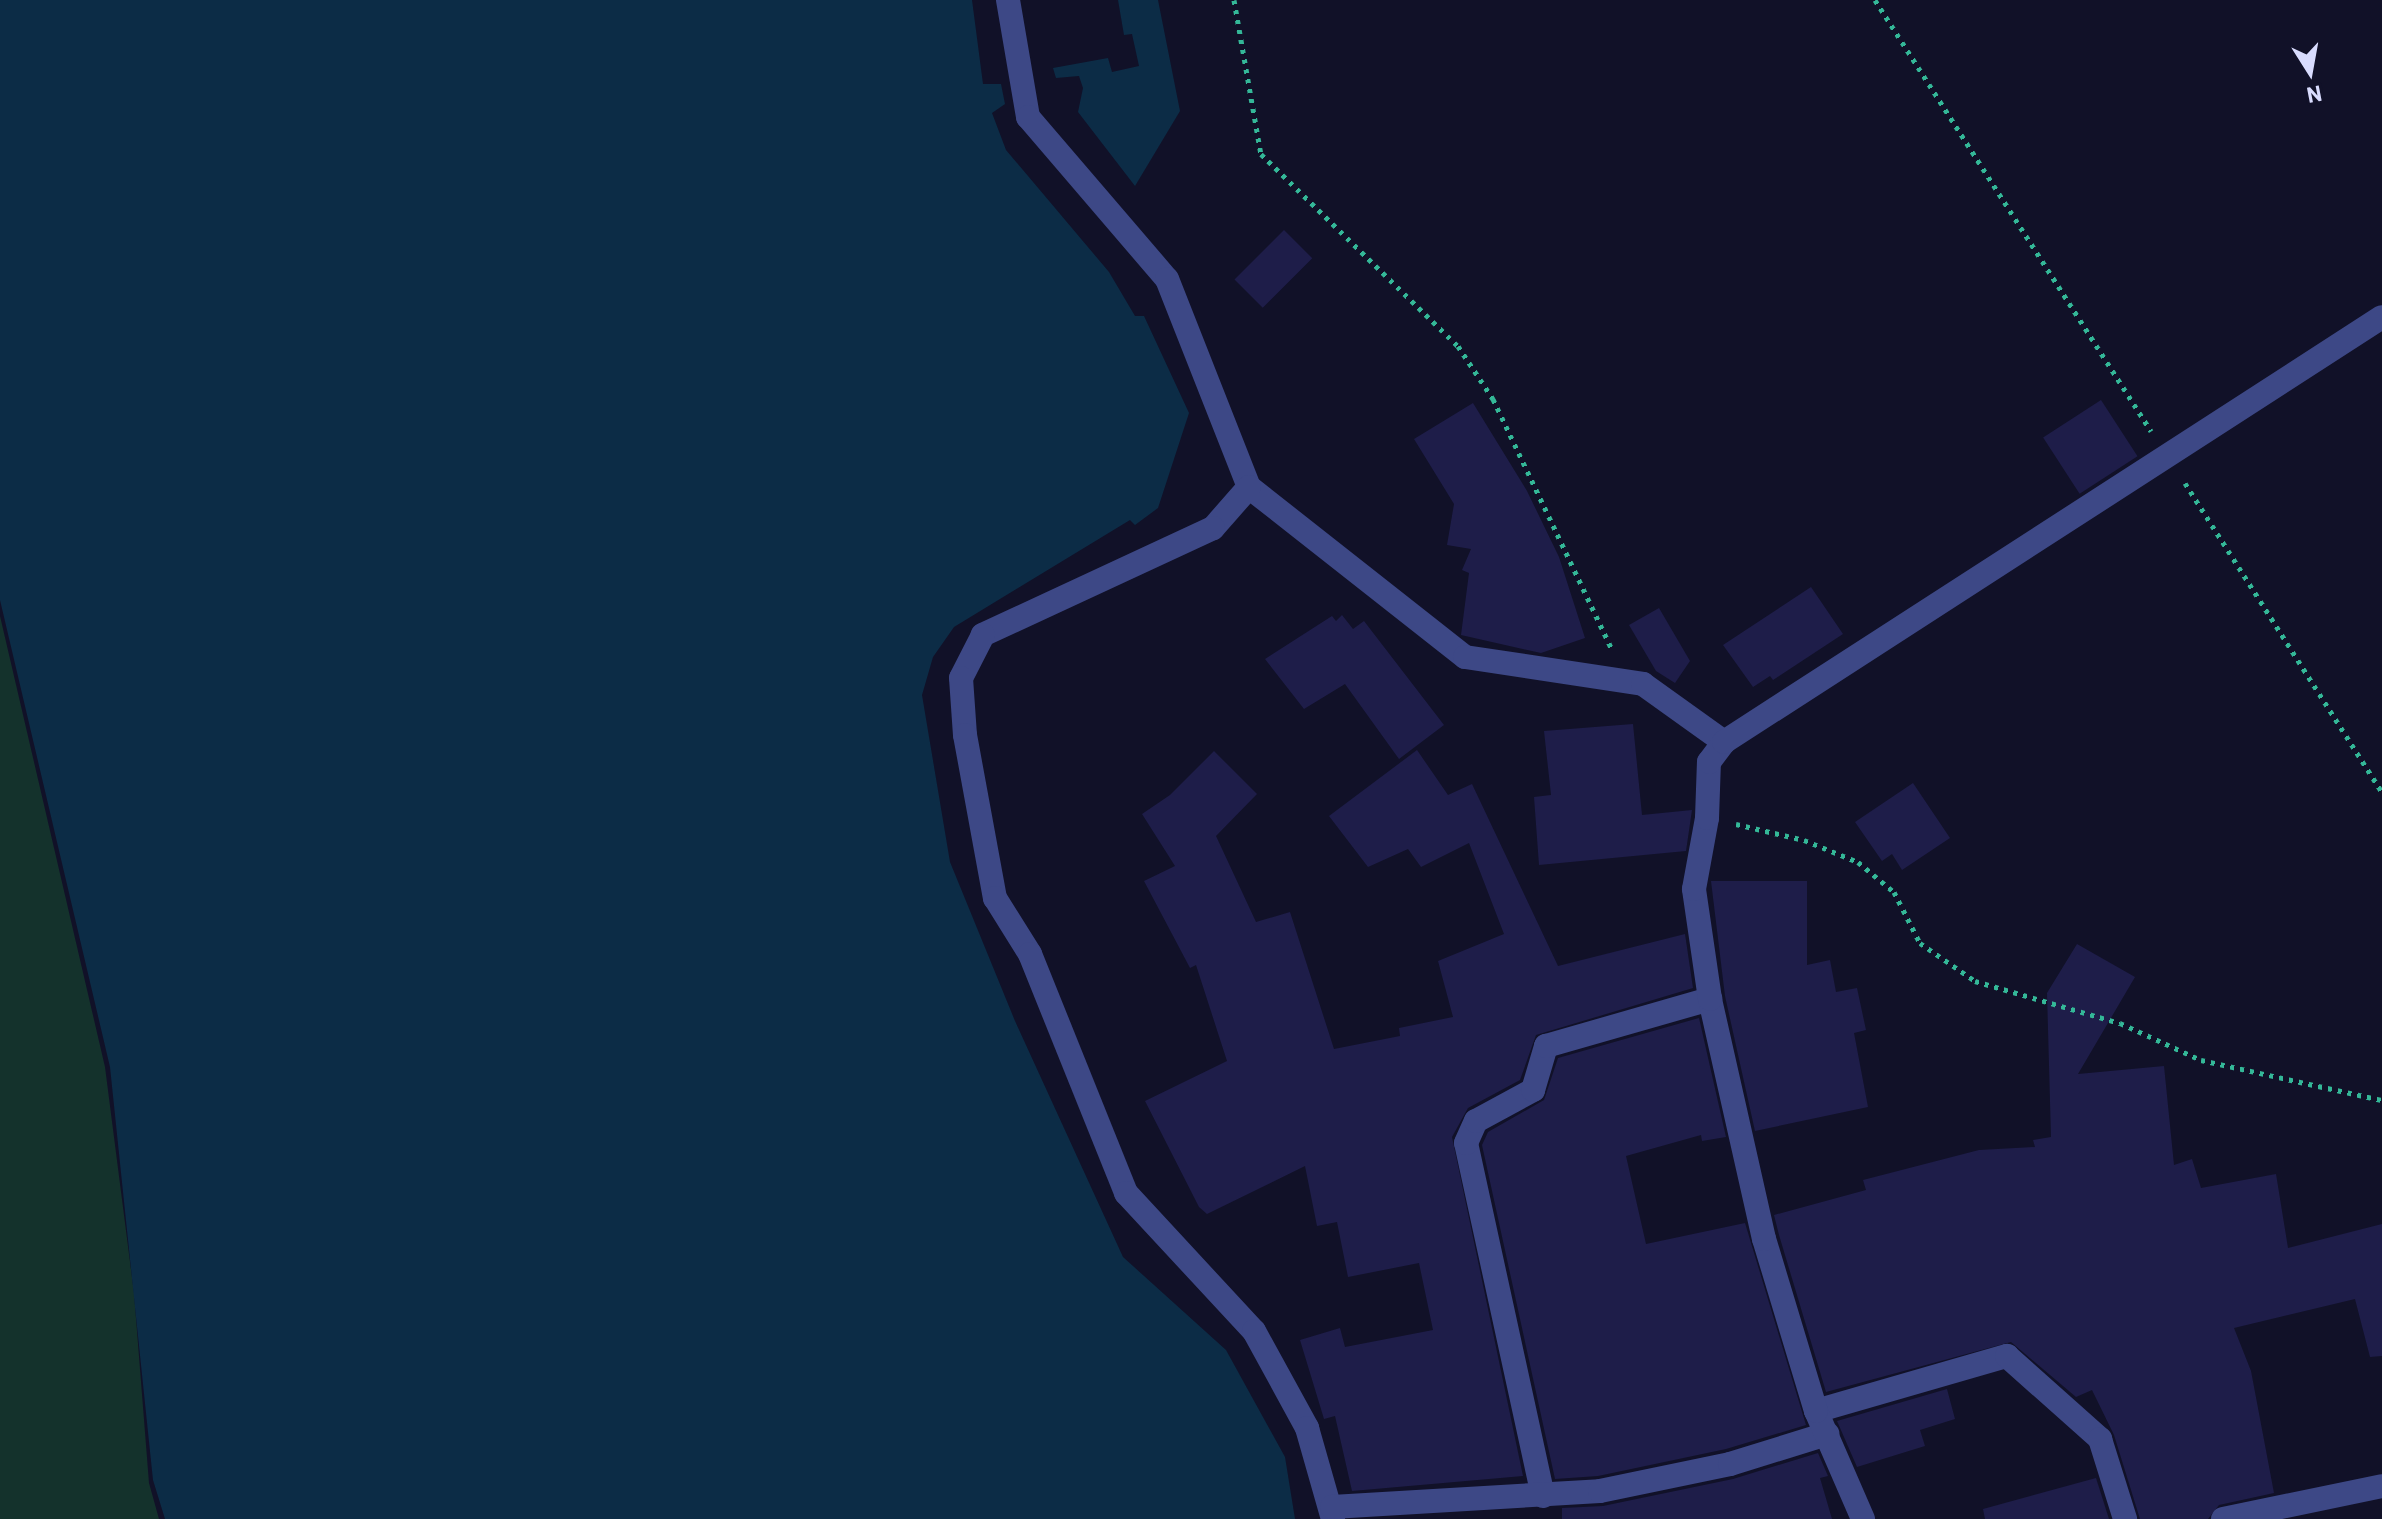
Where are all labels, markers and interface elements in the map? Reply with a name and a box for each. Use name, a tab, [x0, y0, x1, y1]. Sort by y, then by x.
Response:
north arrow	[2270, 32, 2350, 112]
text: N	[2305, 81, 2324, 110]

